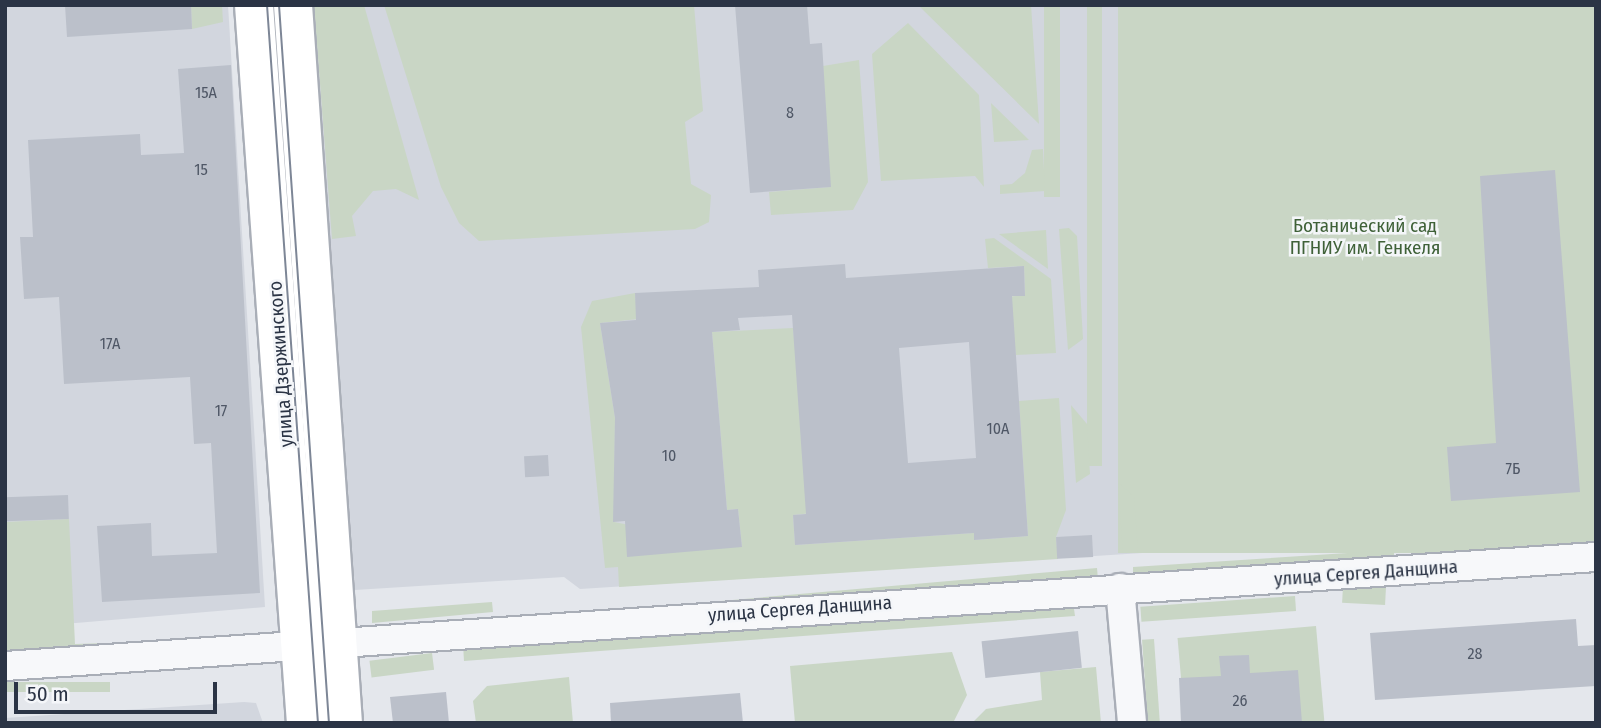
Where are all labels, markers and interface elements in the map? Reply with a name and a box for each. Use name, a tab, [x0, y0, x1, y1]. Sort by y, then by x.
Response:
house number: 15А	[195, 83, 217, 103]
house number: 8	[786, 103, 794, 123]
house number: 15	[194, 160, 208, 180]
park label: Ботанический сад ПГНИУ им. Генкеля	[1290, 215, 1440, 259]
street label: улица Дзержинского	[264, 280, 298, 448]
house number: 17А	[100, 334, 120, 354]
house number: 17	[215, 401, 227, 421]
house number: 10А	[987, 419, 1009, 439]
house number: 10	[662, 446, 676, 466]
house number: 7Б	[1506, 459, 1520, 479]
street label: улица Сергея Данщина	[1273, 555, 1459, 591]
street label: улица Сергея Данщина	[707, 591, 893, 627]
house number: 28	[1467, 644, 1483, 664]
scale bar	[18, 668, 220, 712]
text: 50 m	[27, 681, 69, 707]
house number: 26	[1233, 691, 1247, 711]

